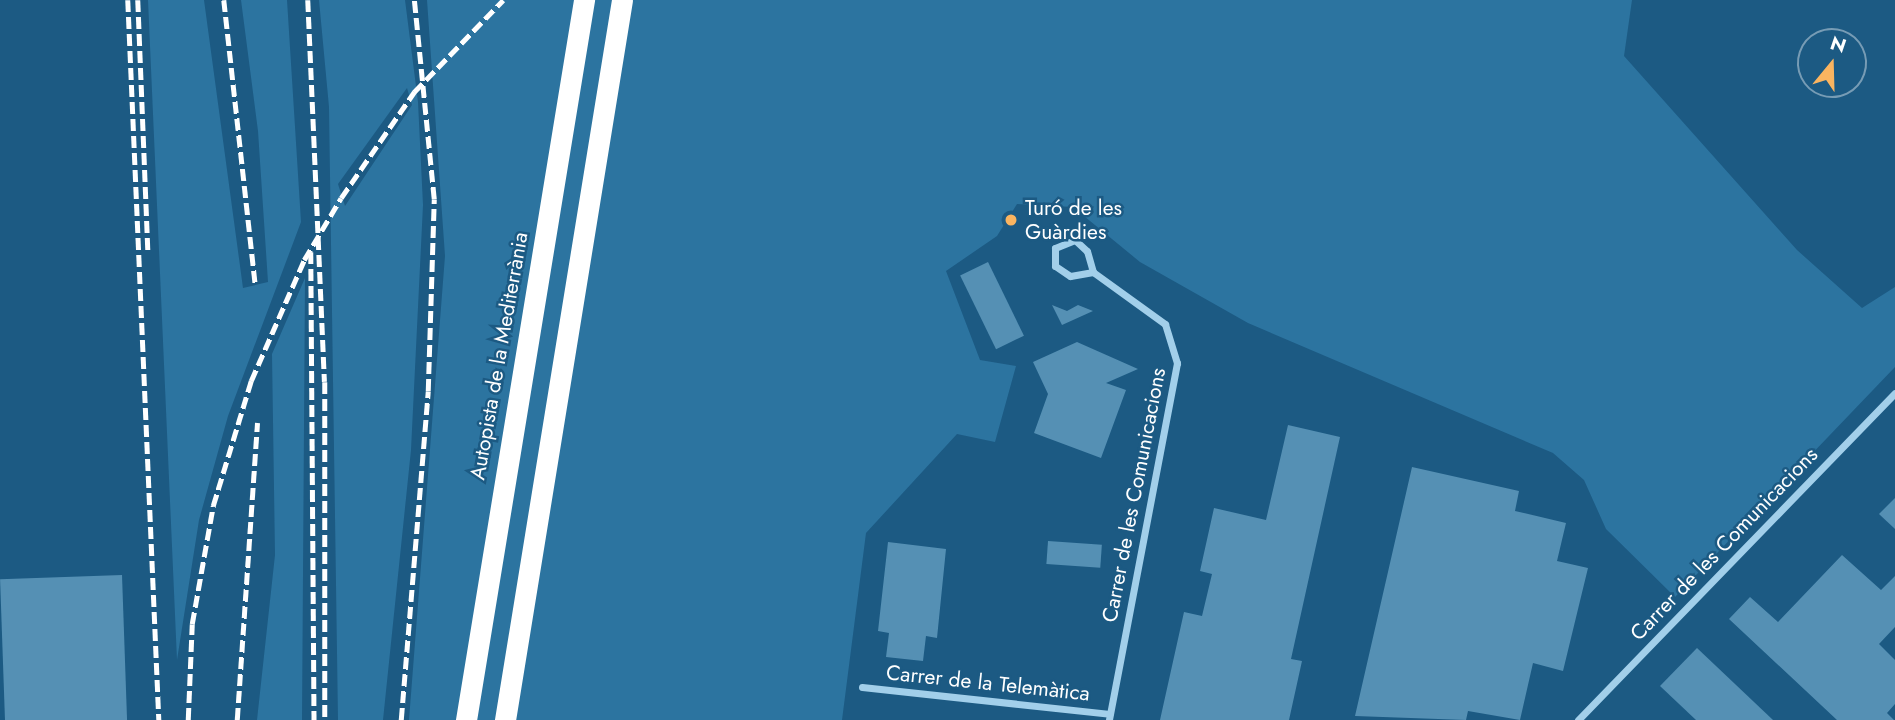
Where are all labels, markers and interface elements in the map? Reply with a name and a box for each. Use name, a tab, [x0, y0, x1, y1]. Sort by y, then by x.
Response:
north arrow	[1797, 28, 1867, 98]
text: N	[1827, 29, 1850, 60]
place label: Turó de les Guàrdies	[1025, 195, 1122, 245]
marker: Turó de les Guàrdies	[1003, 212, 1019, 228]
street label: Autopista de la Mediterrània	[465, 230, 533, 482]
street label: Carrer de les Comunicacions	[1097, 366, 1171, 624]
street label: Carrer de les Comunicacions	[1625, 442, 1823, 646]
street label: Carrer de la Telemàtica	[885, 660, 1091, 706]

